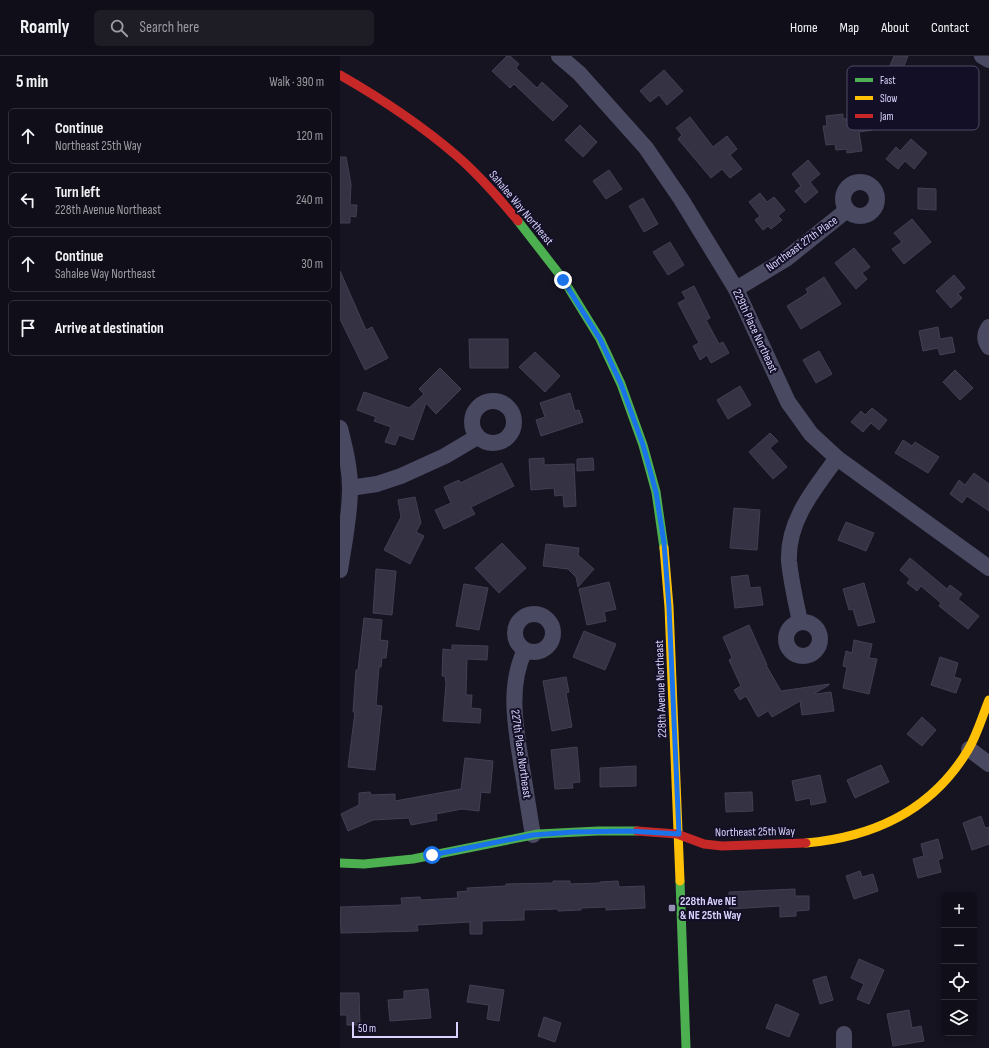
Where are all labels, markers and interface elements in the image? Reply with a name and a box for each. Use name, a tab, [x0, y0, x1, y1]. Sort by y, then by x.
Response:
search box	[94, 10, 374, 46]
text: Roamly	[20, 16, 70, 39]
icon: search	[108, 17, 130, 39]
text: Search here	[140, 18, 199, 37]
text: Home	[790, 19, 818, 36]
text: Map	[840, 19, 859, 36]
text: About	[881, 19, 909, 36]
text: Contact	[931, 19, 969, 36]
legend	[847, 66, 979, 130]
text: 5 min	[16, 72, 48, 92]
text: Walk · 390 m	[269, 74, 324, 90]
text: Fast	[880, 74, 896, 87]
text: Slow	[880, 92, 897, 105]
text: Jam	[879, 110, 894, 123]
text: Continue	[55, 119, 104, 138]
icon: ahead	[17, 125, 39, 147]
text: 120 m	[297, 128, 323, 144]
text: Northeast 25th Way	[55, 138, 142, 154]
street label: Sahalee Way Northeast	[485, 168, 557, 249]
text: Turn left	[55, 183, 100, 202]
icon: left	[17, 189, 39, 211]
text: 240 m	[296, 192, 323, 208]
text: 228th Avenue Northeast	[55, 202, 161, 218]
street label: Northeast 27th Place	[763, 213, 841, 275]
text: Continue	[55, 247, 104, 266]
icon: ahead	[17, 253, 39, 275]
text: 30 m	[301, 256, 323, 272]
text: Sahalee Way Northeast	[55, 266, 156, 282]
route end	[554, 271, 572, 289]
street label: 229th Place Northeast	[729, 287, 781, 375]
icon: arrive	[17, 317, 39, 339]
text: Arrive at destination	[55, 319, 164, 338]
street label: 228th Avenue Northeast	[652, 639, 670, 738]
street label: 227th Place Northeast	[507, 708, 535, 800]
street label: Northeast 25th Way	[715, 824, 795, 840]
route start	[423, 846, 441, 864]
map controls	[941, 892, 977, 1036]
button: +	[941, 892, 977, 928]
place label: 228th Ave NE & NE 25th Way	[680, 894, 741, 923]
marker: 228th Ave NE & NE 25th Way	[667, 903, 677, 913]
button: −	[941, 928, 977, 964]
button: locate	[941, 964, 977, 1000]
button: layers	[941, 1000, 977, 1036]
scale bar	[352, 1020, 458, 1039]
text: 50 m	[358, 1022, 376, 1035]

